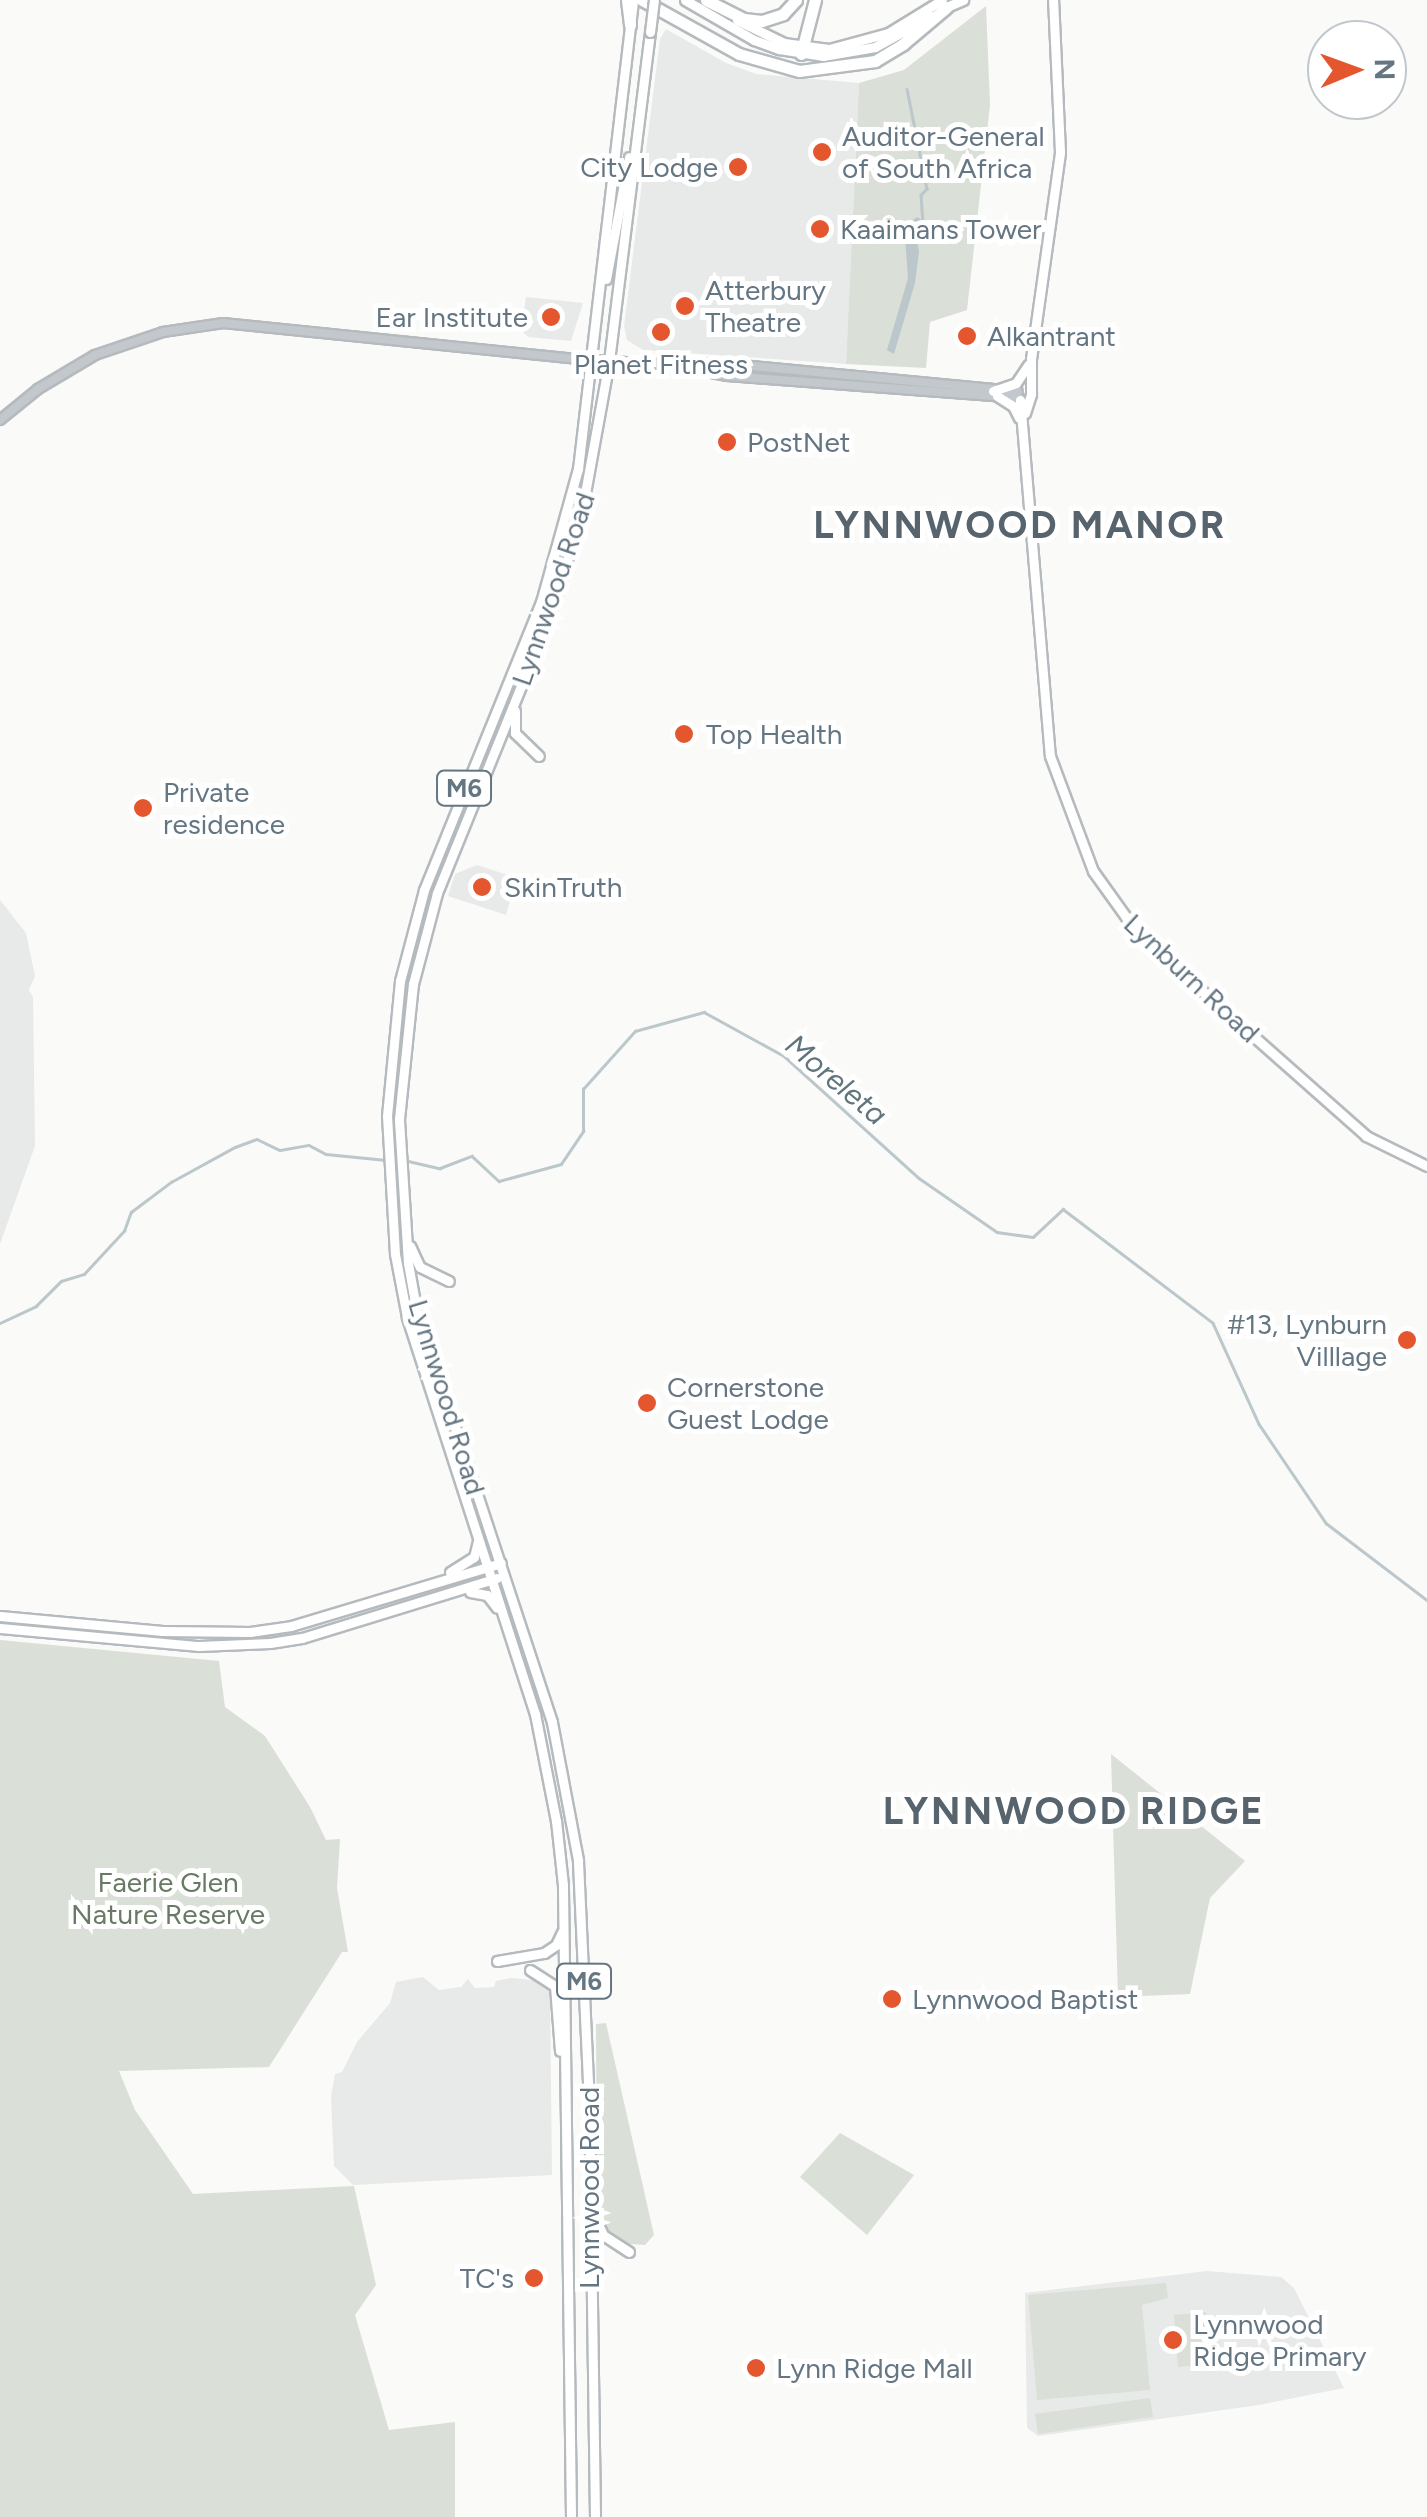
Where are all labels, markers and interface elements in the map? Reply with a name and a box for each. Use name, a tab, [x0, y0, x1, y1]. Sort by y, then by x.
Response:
north arrow	[1307, 20, 1407, 120]
text: N	[1368, 58, 1402, 81]
place label: Auditor-General of South Africa	[842, 119, 1045, 185]
marker: Auditor-General of South Africa	[811, 141, 833, 163]
place label: City Lodge	[580, 150, 718, 184]
marker: City Lodge	[727, 156, 749, 178]
place label: Kaaimans Tower	[840, 212, 1042, 246]
marker: Kaaimans Tower	[809, 218, 831, 240]
place label: Atterbury Theatre	[705, 273, 826, 339]
marker: Atterbury Theatre	[674, 295, 696, 317]
place label: Ear Institute	[375, 300, 528, 334]
marker: Ear Institute	[538, 304, 564, 330]
place label: Alkantrant	[987, 319, 1116, 353]
marker: Planet Fitness	[650, 321, 672, 343]
marker: Alkantrant	[956, 325, 978, 347]
place label: Planet Fitness	[574, 347, 748, 381]
place label: PostNet	[747, 425, 850, 459]
marker: PostNet	[716, 431, 738, 453]
street label: Lynnwood Road	[504, 488, 602, 690]
district label: LYNNWOOD MANOR	[813, 503, 1227, 549]
place label: Top Health	[706, 717, 842, 751]
marker: Top Health	[671, 721, 697, 747]
road number: M6	[434, 768, 494, 808]
place label: Private residence	[163, 775, 285, 841]
marker: Private residence	[132, 797, 154, 819]
place label: SkinTruth	[504, 870, 622, 904]
marker: SkinTruth	[469, 874, 495, 900]
street label: Lynburn Road	[1117, 907, 1267, 1049]
water label: Moreleta	[778, 1027, 894, 1133]
street label: Lynnwood Road	[401, 1295, 493, 1499]
place label: #13, Lynburn Villlage	[1227, 1307, 1387, 1373]
marker: #13, Lynburn Villlage	[1396, 1329, 1418, 1351]
place label: Cornerstone Guest Lodge	[667, 1370, 829, 1436]
marker: Cornerstone Guest Lodge	[636, 1392, 658, 1414]
district label: LYNNWOOD RIDGE	[883, 1789, 1265, 1835]
park label: Faerie Glen Nature Reserve	[71, 1865, 265, 1931]
road number: M6	[554, 1961, 614, 2001]
place label: Lynnwood Baptist	[912, 1982, 1138, 2016]
marker: Lynnwood Baptist	[881, 1988, 903, 2010]
street label: Lynnwood Road	[572, 2087, 606, 2289]
place label: TC's	[460, 2261, 514, 2295]
marker: TC's	[523, 2267, 545, 2289]
place label: Lynnwood Ridge Primary	[1193, 2307, 1366, 2373]
marker: Lynnwood Ridge Primary	[1162, 2329, 1184, 2351]
place label: Lynn Ridge Mall	[776, 2351, 973, 2385]
marker: Lynn Ridge Mall	[745, 2357, 767, 2379]

